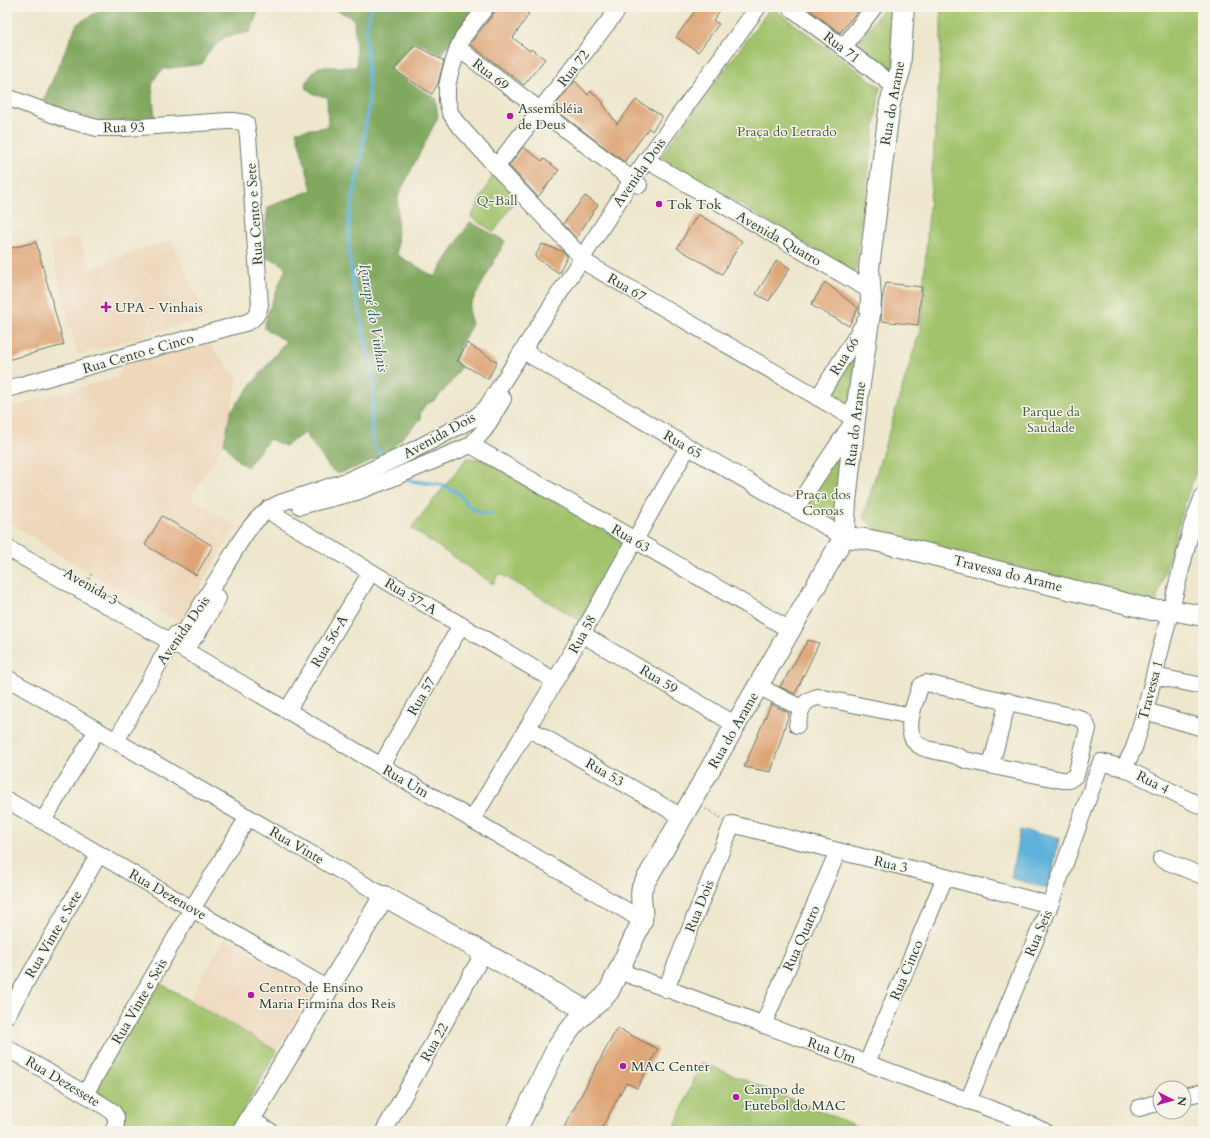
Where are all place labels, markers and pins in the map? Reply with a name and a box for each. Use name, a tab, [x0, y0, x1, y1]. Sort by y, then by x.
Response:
place label: Assembléia de Deus	[518, 99, 583, 134]
marker: Assembléia de Deus	[505, 111, 515, 121]
place label: Tok Tok	[667, 195, 722, 214]
marker: Tok Tok	[654, 199, 664, 209]
place label: UPA - Vinhais	[115, 298, 203, 317]
marker: UPA - Vinhais	[100, 301, 112, 313]
place label: Centro de Ensino Maria Firmina dos Reis	[259, 978, 396, 1013]
marker: Centro de Ensino Maria Firmina dos Reis	[246, 990, 256, 1000]
place label: MAC Center	[631, 1057, 710, 1076]
marker: MAC Center	[618, 1061, 628, 1071]
place label: Campo de Futebol do MAC	[744, 1080, 846, 1115]
marker: Campo de Futebol do MAC	[731, 1092, 741, 1102]

